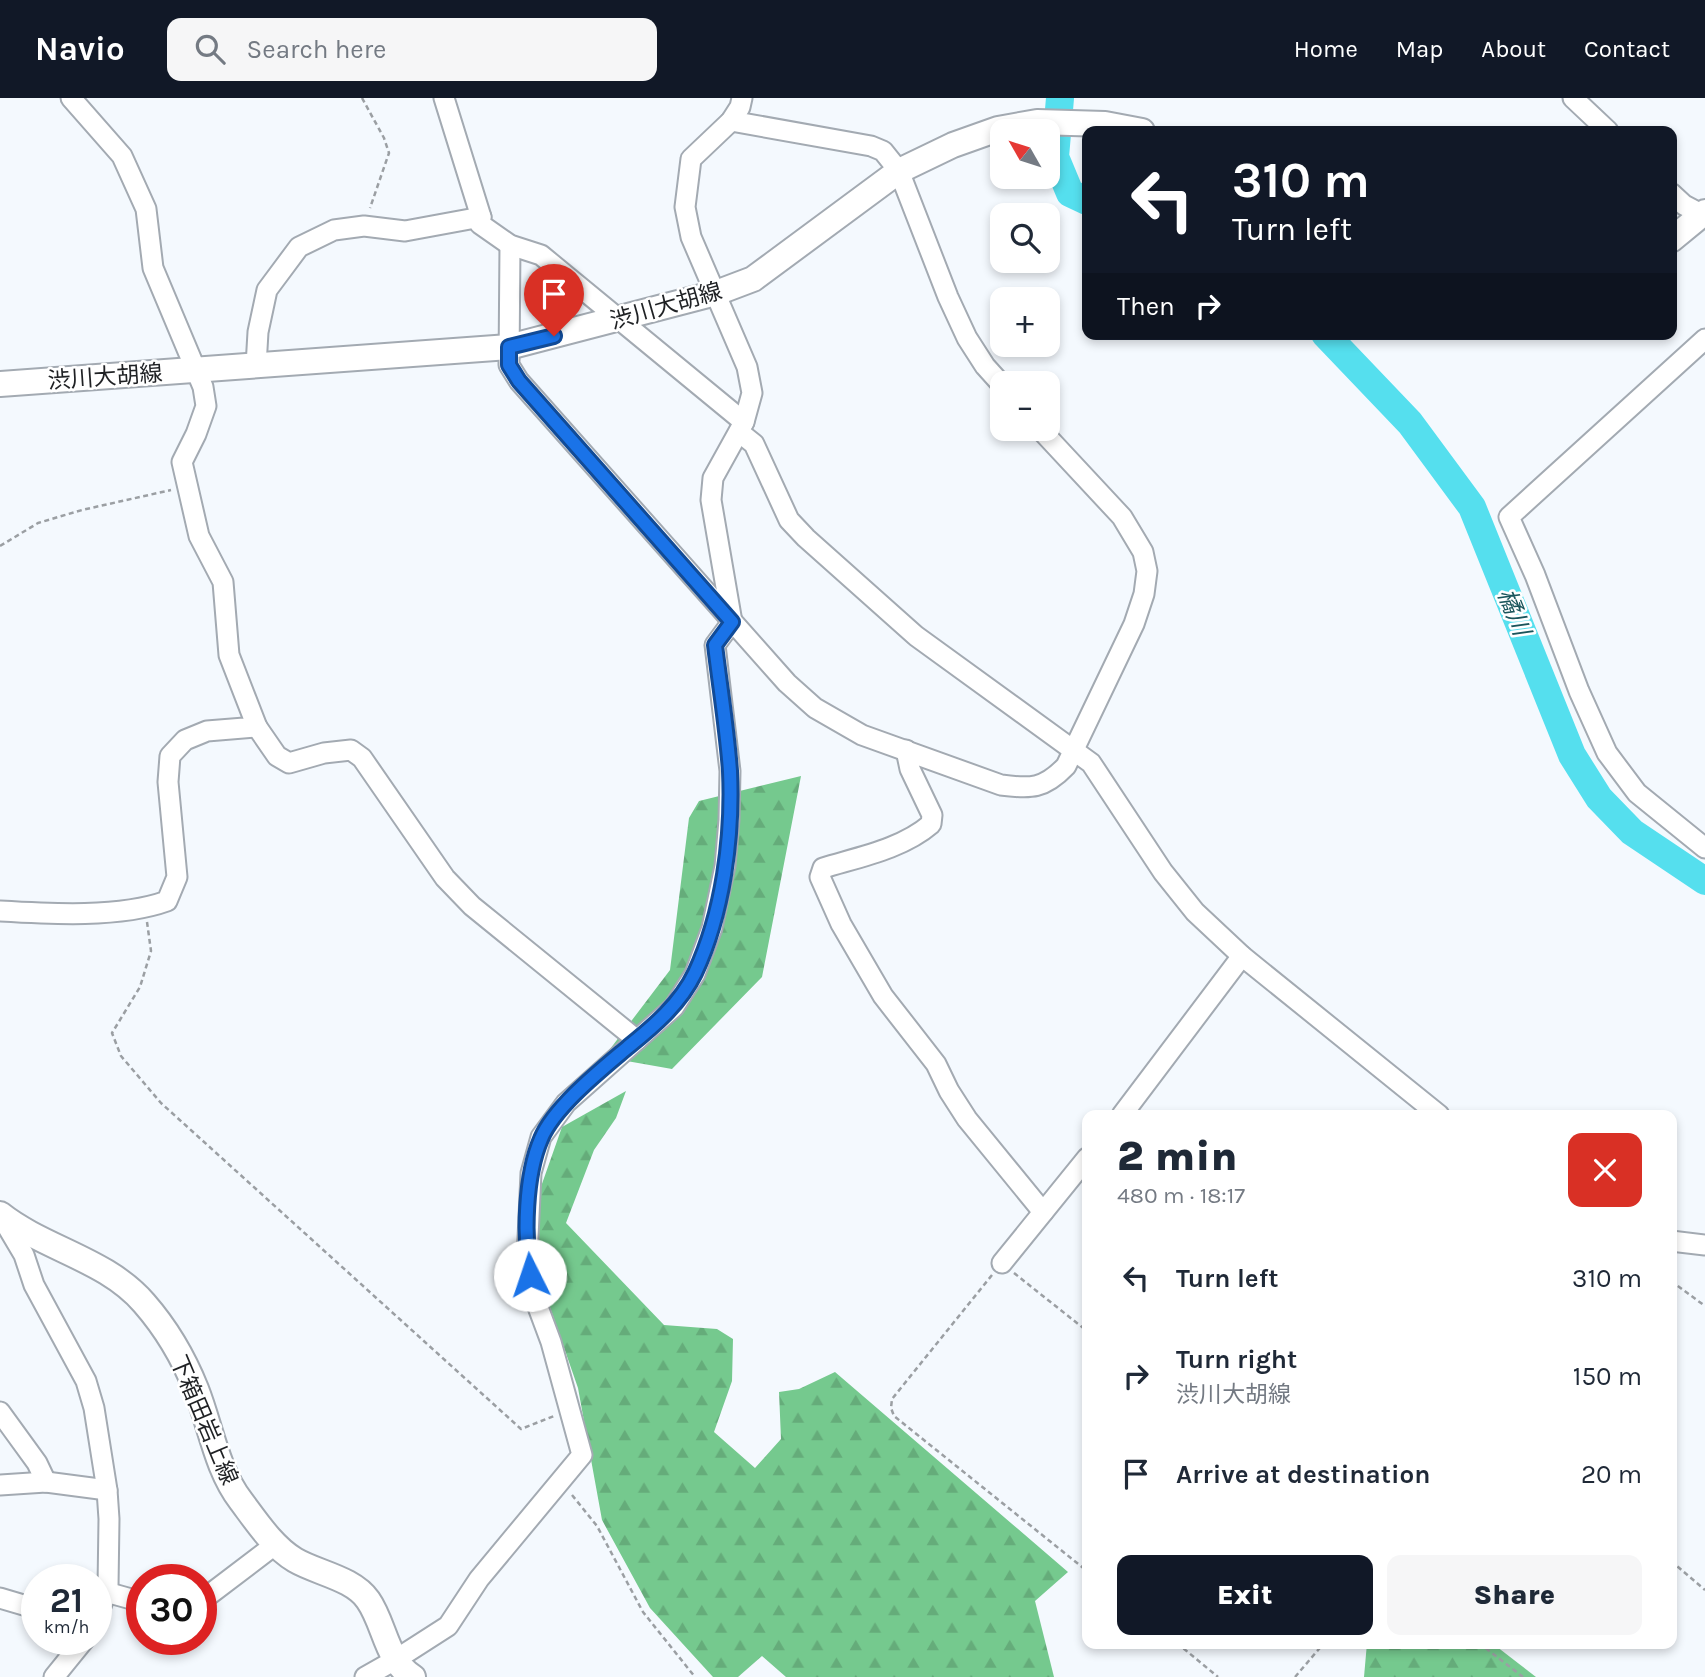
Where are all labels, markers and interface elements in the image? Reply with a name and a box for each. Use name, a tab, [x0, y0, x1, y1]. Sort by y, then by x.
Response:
search box	[167, 18, 657, 81]
text: Navio	[35, 30, 125, 68]
icon: search	[191, 30, 229, 68]
text: Search here	[247, 34, 386, 65]
text: Home	[1294, 35, 1358, 63]
text: Map	[1396, 35, 1443, 63]
text: About	[1481, 35, 1546, 63]
text: Contact	[1584, 35, 1670, 63]
north arrow	[990, 119, 1060, 189]
map controls	[990, 119, 1060, 441]
text: 310 m	[1232, 152, 1370, 209]
icon: left	[1117, 154, 1208, 245]
button: search	[990, 203, 1060, 273]
text: Turn left	[1232, 211, 1352, 248]
pin	[524, 264, 584, 336]
icon: arrive	[535, 275, 573, 313]
street label: 渋川大胡線	[607, 277, 725, 335]
button: +	[990, 287, 1060, 357]
icon: right	[1189, 287, 1227, 325]
text: Then	[1117, 291, 1175, 322]
street label: 渋川大胡線	[47, 360, 163, 394]
button: −	[990, 371, 1060, 441]
water label: 橘川	[1492, 585, 1537, 642]
text: 2 min	[1117, 1131, 1237, 1181]
button: close	[1568, 1133, 1642, 1207]
text: 480 m · 18:17	[1117, 1182, 1245, 1209]
position arrow	[493, 1238, 567, 1312]
icon: left	[1117, 1259, 1155, 1297]
text: Turn left	[1176, 1263, 1278, 1294]
text: 310 m	[1572, 1263, 1642, 1294]
text: Turn right	[1176, 1344, 1297, 1375]
street label: 下箱田岩上線	[165, 1351, 243, 1489]
icon: right	[1117, 1357, 1155, 1395]
text: 150 m	[1573, 1361, 1642, 1392]
text: 渋川大胡線	[1176, 1381, 1291, 1408]
icon: arrive	[1117, 1455, 1155, 1493]
text: Arrive at destination	[1176, 1459, 1430, 1490]
text: 20 m	[1581, 1459, 1642, 1490]
button: Exit	[1117, 1555, 1373, 1635]
button: Share	[1387, 1555, 1642, 1635]
speed limit sign: 30	[126, 1564, 217, 1655]
text: 21	[50, 1580, 83, 1621]
text: km/h	[44, 1616, 89, 1638]

